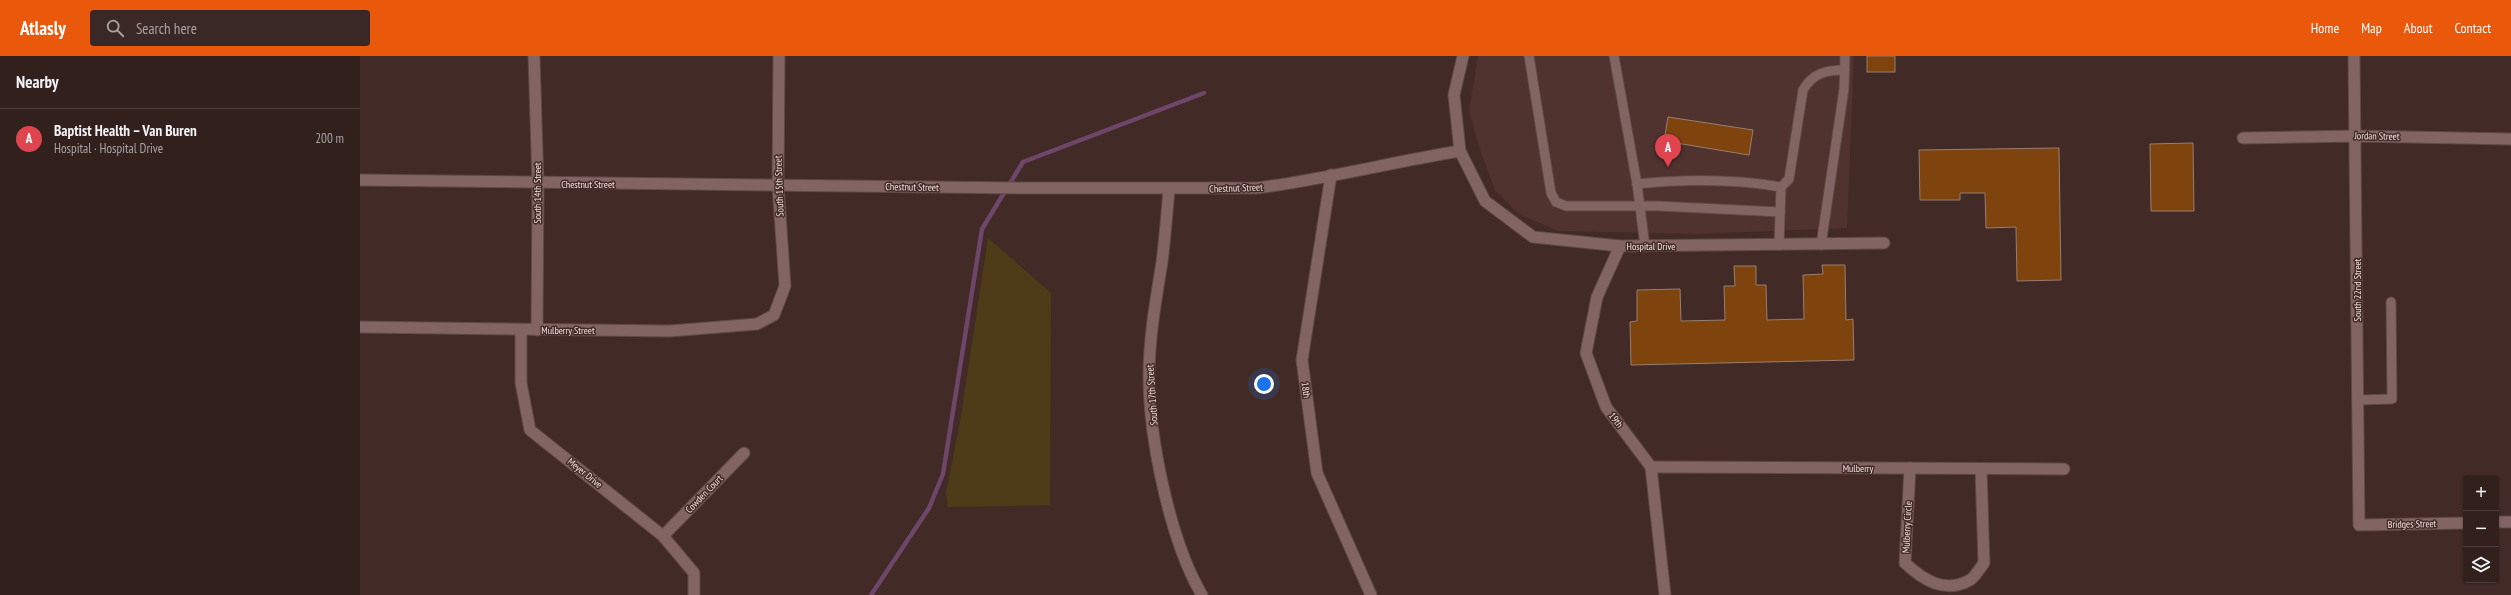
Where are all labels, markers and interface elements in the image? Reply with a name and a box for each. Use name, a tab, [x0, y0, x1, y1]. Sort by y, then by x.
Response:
search box	[90, 10, 370, 46]
text: Atlasly	[20, 16, 66, 40]
icon: search	[104, 17, 126, 39]
text: Search here	[136, 19, 197, 38]
text: Home	[2311, 19, 2339, 37]
text: Map	[2361, 19, 2382, 37]
text: About	[2404, 19, 2433, 37]
text: Contact	[2455, 19, 2491, 37]
text: Nearby	[16, 71, 59, 93]
text: Baptist Health – Van Buren	[54, 121, 197, 140]
street label: Jordan Street	[2353, 129, 2400, 143]
text: A	[26, 130, 32, 147]
text: 200 m	[315, 130, 344, 147]
pin: A	[1655, 134, 1681, 167]
text: Hospital · Hospital Drive	[54, 140, 163, 157]
street label: South 15th Street	[771, 155, 787, 217]
street label: South 14th Street	[531, 162, 544, 224]
street label: Chestnut Street	[561, 178, 615, 191]
street label: Chestnut Street	[885, 180, 939, 194]
street label: Chestnut Street	[1209, 181, 1263, 195]
street label: Hospital Drive	[1627, 240, 1675, 253]
street label: South 22nd Street	[2351, 258, 2364, 321]
street label: Mulberry Street	[541, 324, 595, 337]
street label: South 17th Street	[1143, 364, 1161, 426]
your location	[1254, 374, 1274, 394]
street label: 18th	[1298, 381, 1314, 399]
street label: 19th	[1606, 410, 1626, 430]
street label: Meyer Drive	[565, 455, 605, 491]
street label: Mulberry	[1843, 462, 1874, 475]
street label: Cowden Court	[683, 472, 726, 516]
map controls	[2463, 475, 2499, 583]
button: +	[2463, 475, 2499, 511]
street label: Mulberry Circle	[1899, 501, 1915, 553]
button: −	[2463, 511, 2499, 547]
street label: Bridges Street	[2388, 517, 2437, 531]
button: layers	[2463, 547, 2499, 583]

